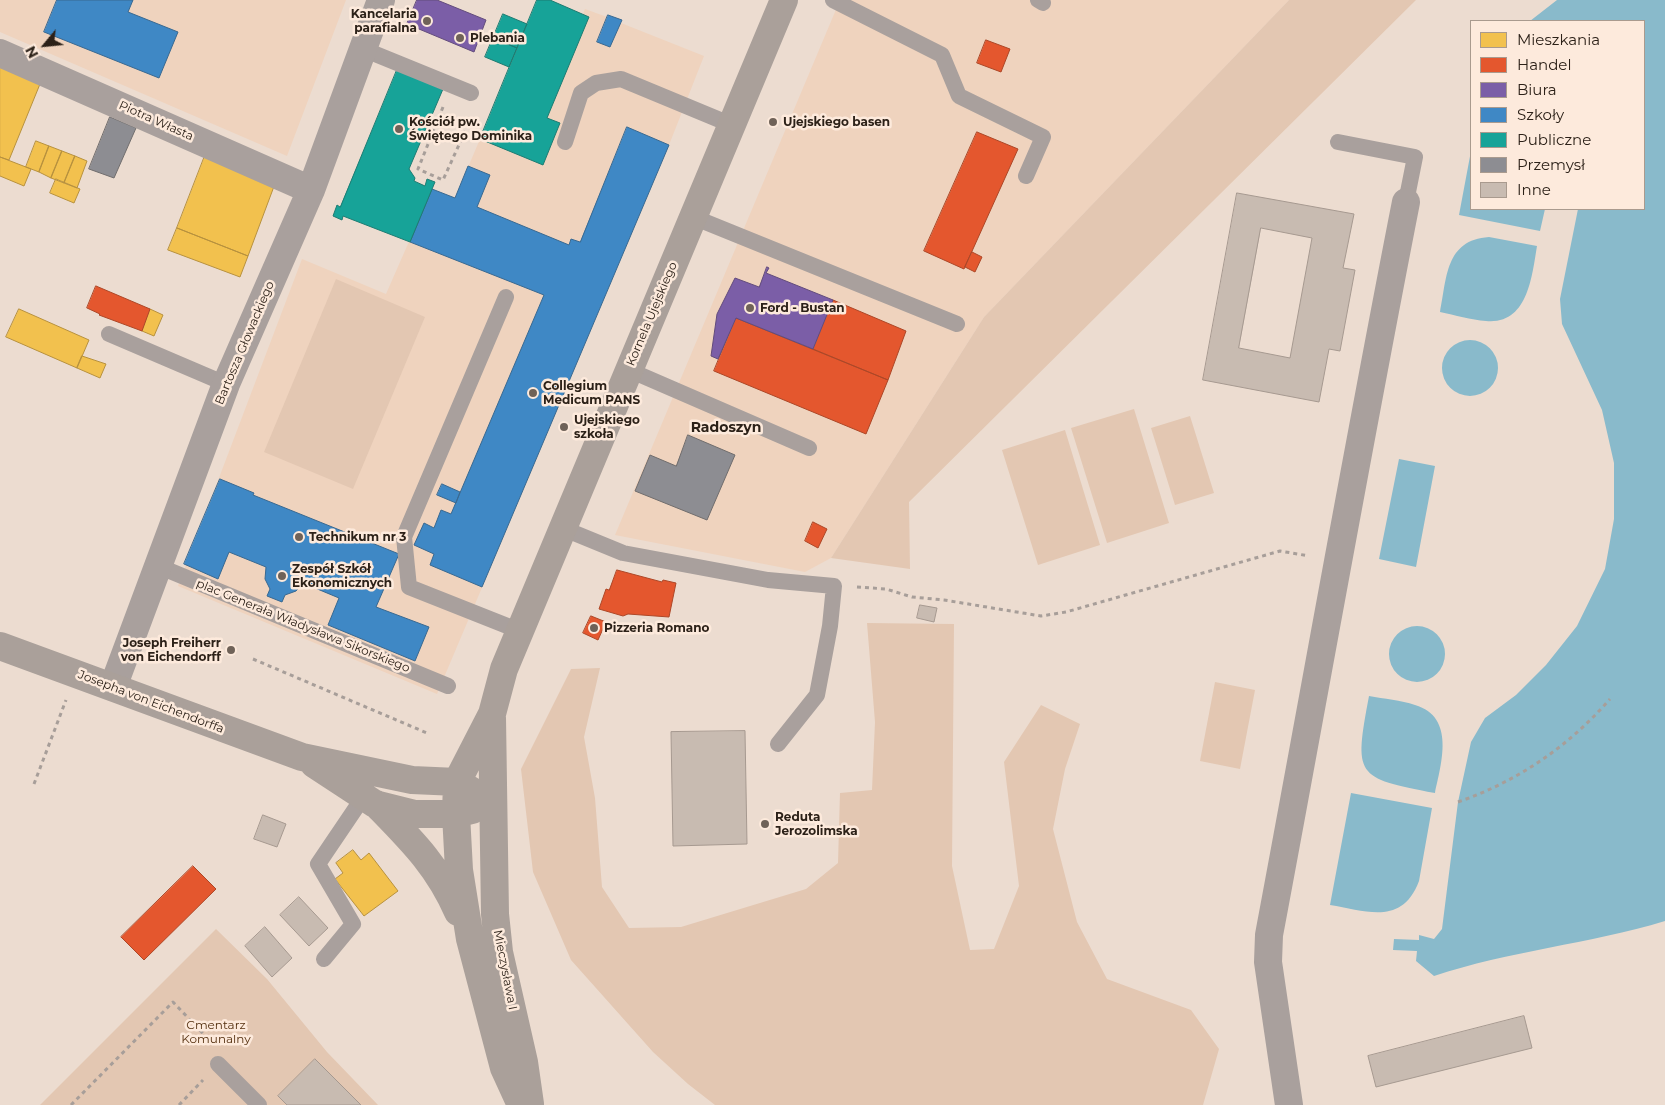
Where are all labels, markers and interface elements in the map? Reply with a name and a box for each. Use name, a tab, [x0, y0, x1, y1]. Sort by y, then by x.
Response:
place label: Kancelaria parafialna	[351, 7, 417, 35]
marker: Kancelaria parafialna	[421, 15, 433, 27]
north arrow	[20, 20, 70, 70]
legend	[1470, 20, 1645, 210]
text: Mieszkania	[1517, 30, 1600, 49]
place label: Plebania	[470, 31, 525, 45]
marker: Plebania	[454, 32, 466, 44]
text: N	[21, 43, 42, 61]
text: Handel	[1517, 55, 1571, 74]
text: Biura	[1517, 80, 1557, 99]
street label: Piotra Własta	[116, 98, 196, 144]
text: Szkoły	[1517, 105, 1564, 124]
place label: Kościół pw. Świętego Dominika	[409, 115, 532, 143]
place label: Ujejskiego basen	[783, 115, 890, 129]
marker: Ujejskiego basen	[767, 116, 779, 128]
marker: Kościół pw. Świętego Dominika	[393, 123, 405, 135]
text: Publiczne	[1517, 130, 1591, 149]
text: Przemysł	[1517, 155, 1585, 174]
text: Inne	[1517, 180, 1551, 199]
street label: Kornela Ujejskiego	[624, 260, 680, 368]
street label: Bartosza Głowackiego	[212, 279, 278, 407]
place label: Ford - Bustan	[760, 301, 845, 315]
marker: Ford - Bustan	[744, 302, 756, 314]
place label: Collegium Medicum PANS	[543, 379, 640, 407]
marker: Collegium Medicum PANS	[527, 387, 539, 399]
place label: Ujejskiego szkoła	[574, 413, 640, 441]
district label: Radoszyn	[691, 420, 761, 436]
marker: Ujejskiego szkoła	[558, 421, 570, 433]
place label: Technikum nr 3	[309, 530, 406, 544]
marker: Technikum nr 3	[293, 531, 305, 543]
place label: Zespół Szkół Ekonomicznych	[292, 562, 392, 590]
marker: Zespół Szkół Ekonomicznych	[276, 570, 288, 582]
street label: plac Generała Władysława Sikorskiego	[194, 576, 412, 676]
place label: Pizzeria Romano	[604, 621, 709, 635]
marker: Pizzeria Romano	[588, 622, 600, 634]
place label: Joseph Freiherr von Eichendorff	[121, 636, 221, 664]
marker: Joseph Freiherr von Eichendorff	[225, 644, 237, 656]
street label: Josepha von Eichendorffa	[76, 667, 226, 737]
place label: Reduta Jerozolimska	[775, 810, 858, 838]
marker: Reduta Jerozolimska	[759, 818, 771, 830]
street label: Mieczysława I	[490, 929, 520, 1011]
park label: Cmentarz Komunalny	[181, 1018, 251, 1046]

